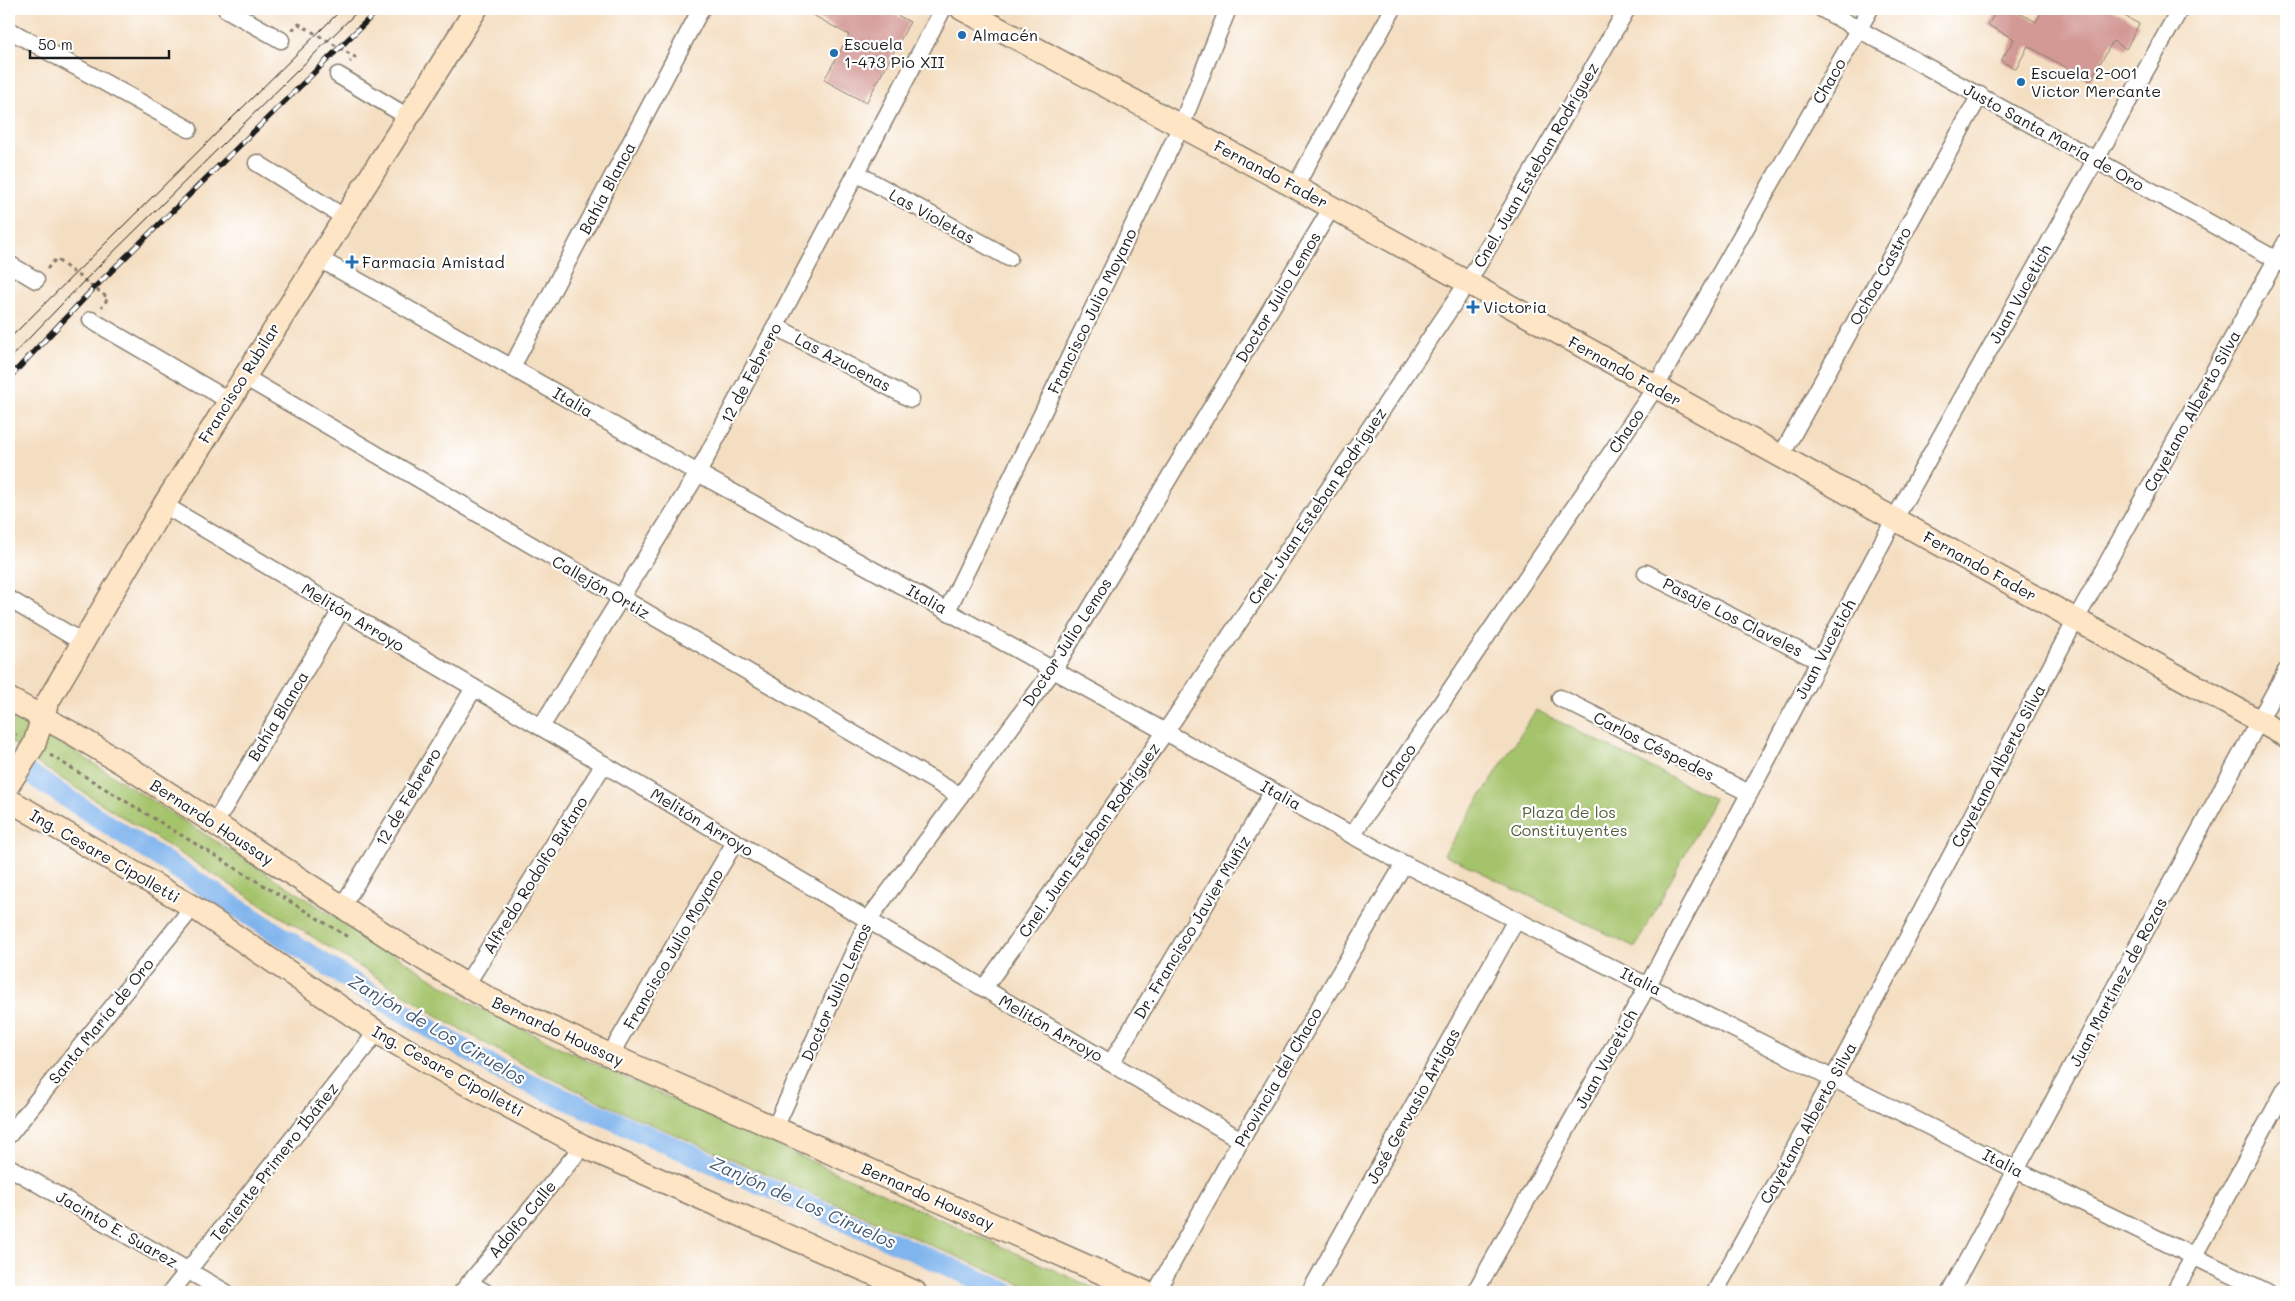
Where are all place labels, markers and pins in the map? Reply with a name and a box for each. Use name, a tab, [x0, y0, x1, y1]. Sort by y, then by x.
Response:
place label: Almacén	[972, 24, 1038, 45]
marker: Almacén	[956, 29, 968, 41]
place label: Escuela 1-473 Pio XII	[844, 33, 945, 72]
marker: Escuela 1-473 Pio XII	[828, 47, 840, 59]
place label: Escuela 2-001 Victor Mercante	[2031, 62, 2161, 101]
marker: Escuela 2-001 Victor Mercante	[2015, 76, 2027, 88]
place label: Farmacia Amistad	[362, 251, 505, 272]
marker: Farmacia Amistad	[346, 256, 358, 268]
place label: Victoria	[1483, 296, 1547, 317]
marker: Victoria	[1467, 301, 1479, 313]

